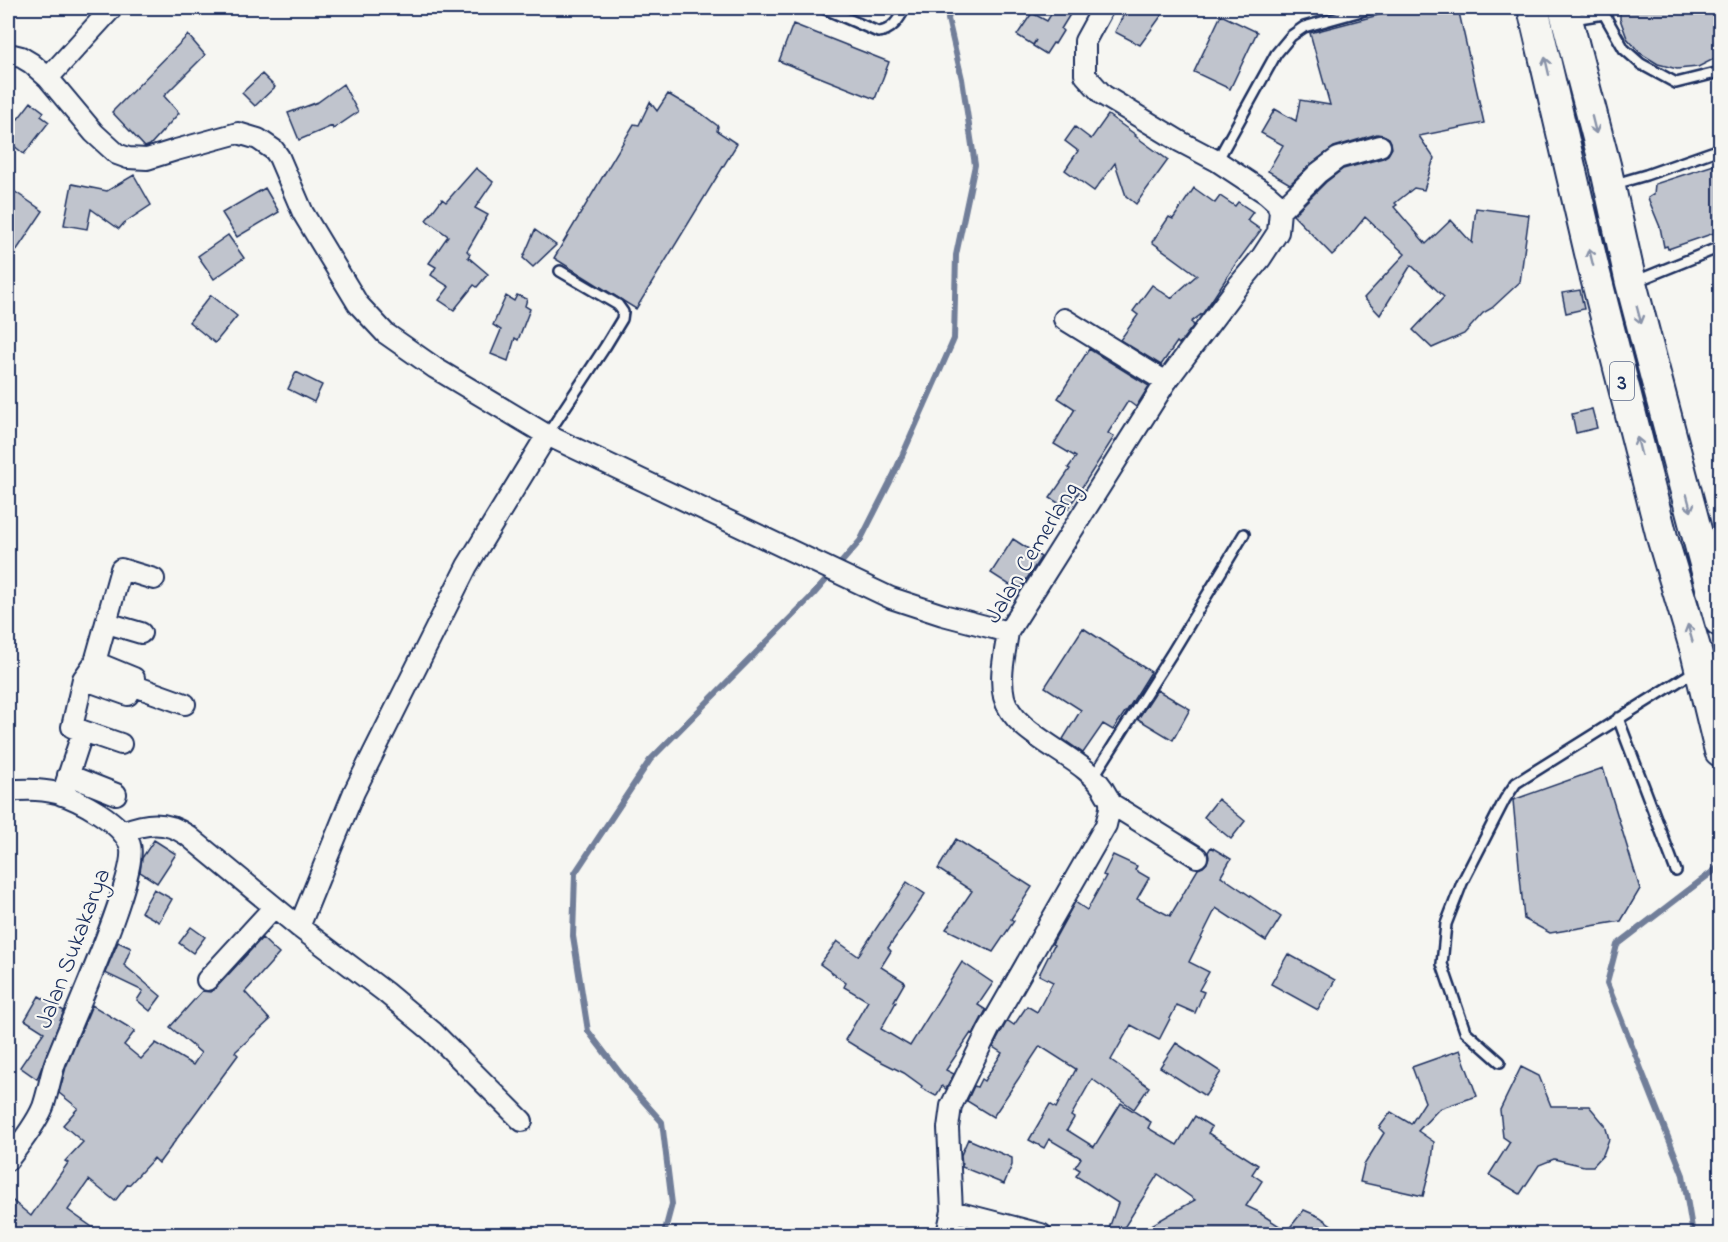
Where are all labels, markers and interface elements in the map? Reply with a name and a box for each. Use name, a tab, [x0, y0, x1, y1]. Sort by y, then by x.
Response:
one-way arrow	[1541, 57, 1553, 76]
one-way arrow	[1589, 115, 1601, 134]
one-way arrow	[1584, 247, 1596, 266]
one-way arrow	[1634, 305, 1646, 324]
road number: 3	[1610, 362, 1634, 400]
one-way arrow	[1632, 436, 1644, 455]
street label: Jalan Cemerlang	[977, 476, 1089, 631]
one-way arrow	[1684, 494, 1696, 513]
one-way arrow	[1684, 624, 1695, 643]
street label: Jalan Sukakarya	[28, 864, 122, 1035]

